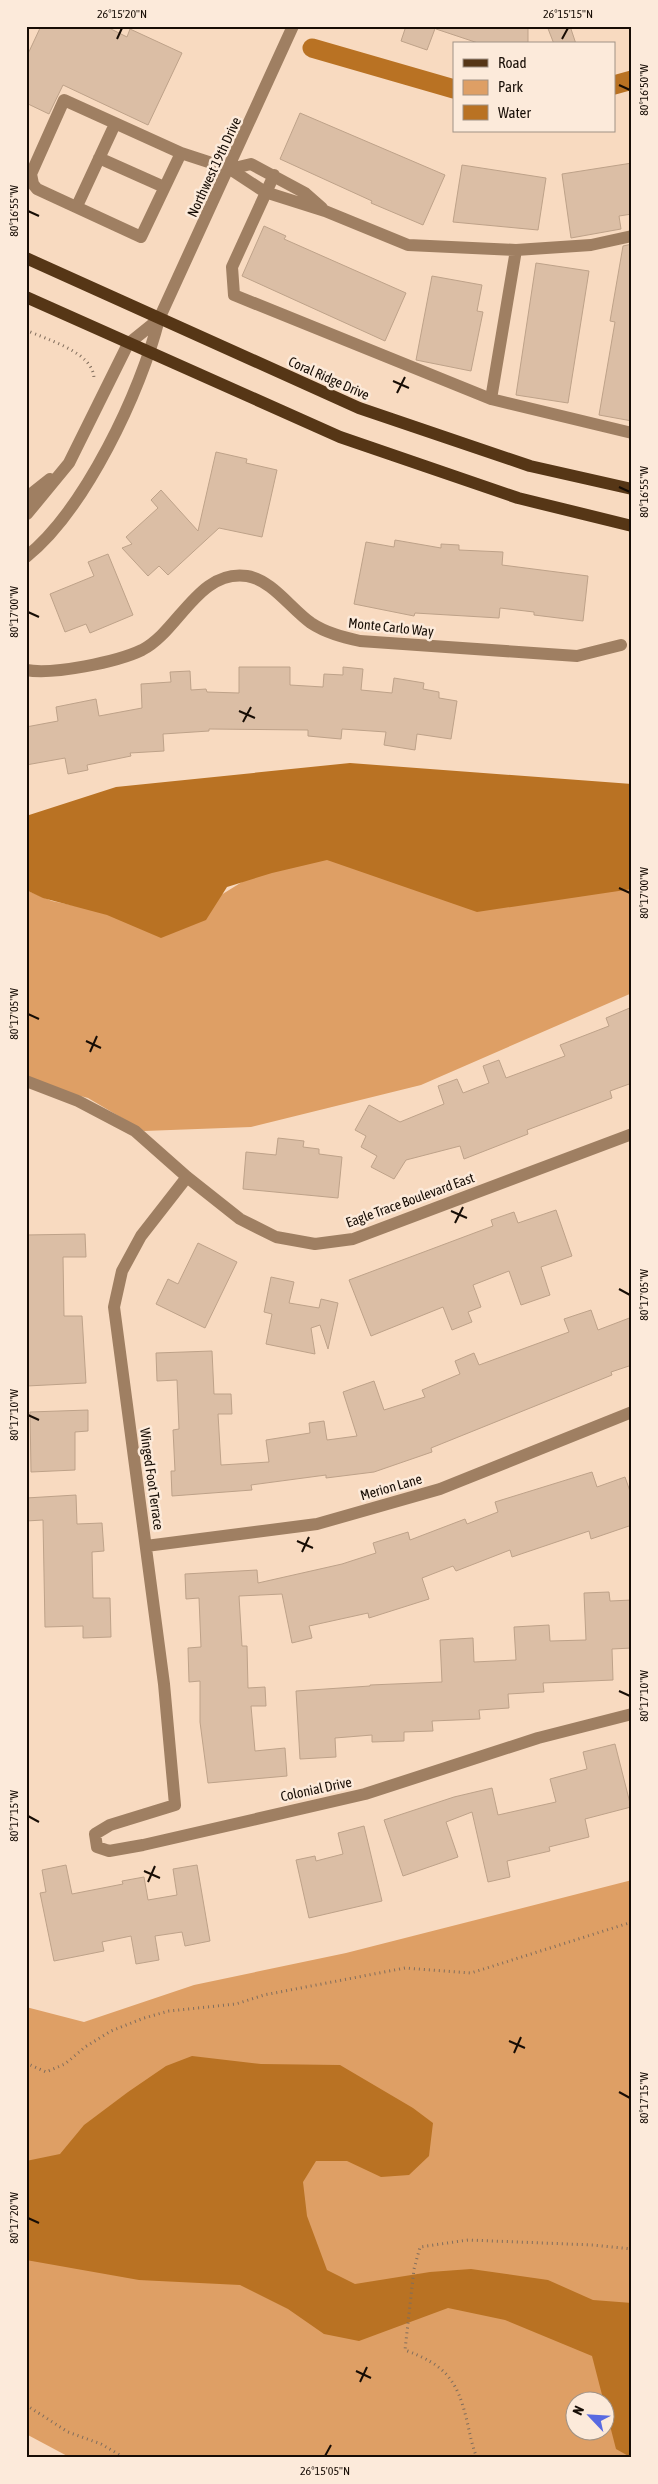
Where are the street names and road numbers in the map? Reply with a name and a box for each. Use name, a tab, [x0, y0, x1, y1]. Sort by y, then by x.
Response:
street label: Northwest 19th Drive	[184, 115, 244, 219]
street label: Coral Ridge Drive	[286, 353, 372, 403]
street label: Monte Carlo Way	[347, 615, 435, 639]
street label: Eagle Trace Boulevard East	[344, 1169, 476, 1231]
street label: Winged Foot Terrace	[137, 1427, 167, 1531]
street label: Merion Lane	[358, 1471, 424, 1503]
street label: Colonial Drive	[279, 1774, 353, 1804]

